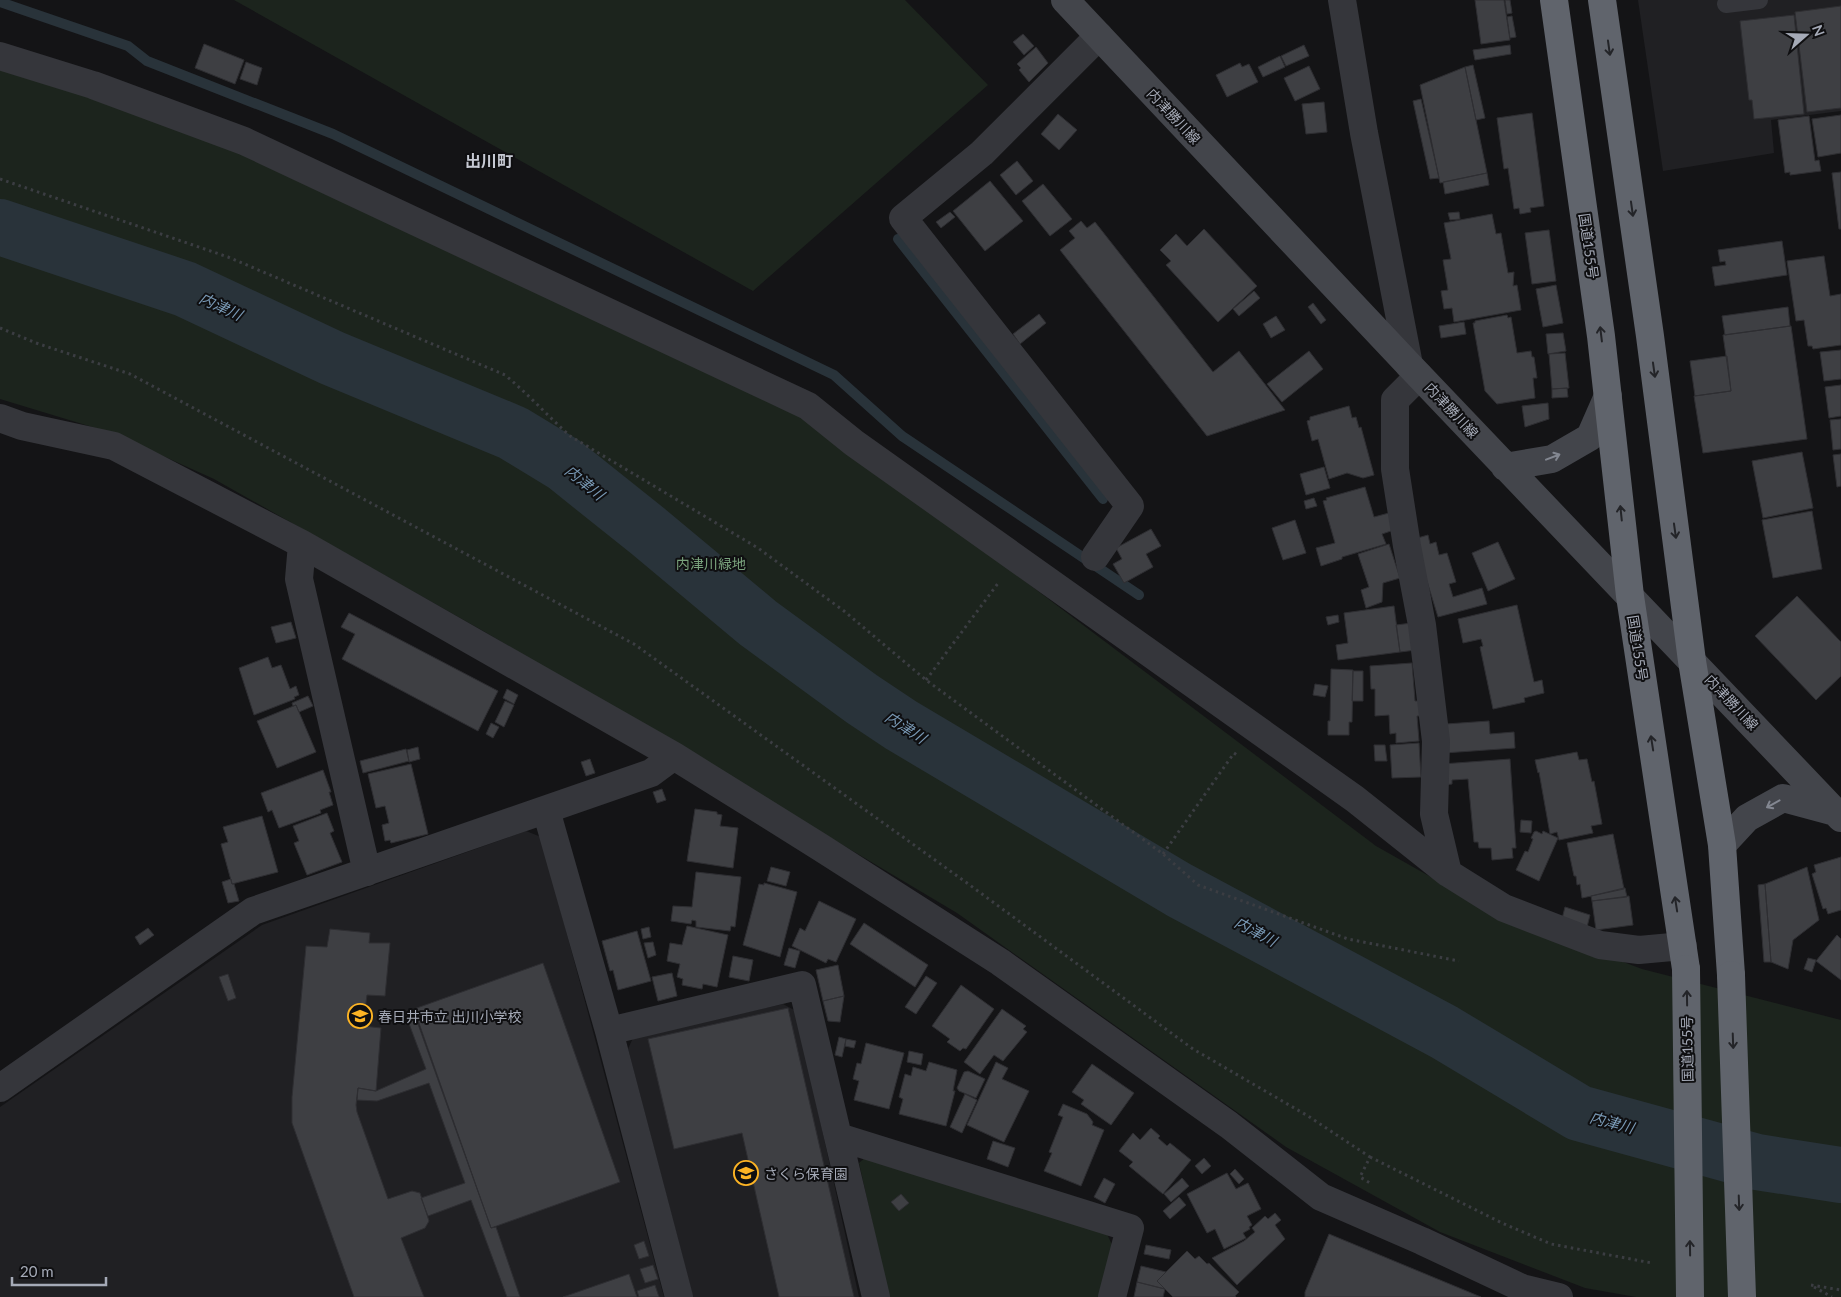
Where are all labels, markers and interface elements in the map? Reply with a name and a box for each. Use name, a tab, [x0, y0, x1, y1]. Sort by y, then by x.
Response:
north arrow	[1781, 10, 1831, 60]
text: N	[1809, 22, 1829, 38]
one-way arrow	[1604, 40, 1614, 56]
street label: 内津勝川線	[1144, 85, 1204, 147]
district label: 出川町	[465, 151, 513, 170]
one-way arrow	[1627, 201, 1637, 217]
street label: 国道155号	[1576, 212, 1602, 280]
water label: 内津川	[197, 288, 247, 325]
one-way arrow	[1596, 326, 1606, 342]
one-way arrow	[1649, 362, 1659, 378]
street label: 内津勝川線	[1422, 379, 1482, 441]
one-way arrow	[1545, 452, 1560, 461]
water label: 内津川	[562, 461, 610, 504]
one-way arrow	[1616, 505, 1626, 521]
one-way arrow	[1670, 523, 1680, 539]
park label: 内津川緑地	[676, 555, 746, 572]
street label: 国道155号	[1624, 614, 1652, 682]
street label: 内津勝川線	[1702, 671, 1762, 733]
water label: 内津川	[882, 707, 931, 748]
one-way arrow	[1647, 736, 1657, 752]
one-way arrow	[1766, 799, 1780, 809]
one-way arrow	[1671, 896, 1681, 912]
water label: 内津川	[1232, 912, 1282, 950]
one-way arrow	[1682, 991, 1691, 1007]
school or university icon: 春日井市立 出川小学校	[347, 1003, 373, 1029]
place label: 春日井市立 出川小学校	[378, 1008, 522, 1025]
street label: 国道155号	[1678, 1016, 1696, 1082]
one-way arrow	[1729, 1033, 1738, 1049]
water label: 内津川	[1588, 1107, 1638, 1137]
school or university icon: さくら保育園	[733, 1160, 759, 1186]
place label: さくら保育園	[764, 1165, 848, 1182]
one-way arrow	[1734, 1195, 1744, 1211]
one-way arrow	[1685, 1241, 1695, 1257]
scale bar	[12, 1254, 106, 1286]
text: 20 m	[20, 1262, 54, 1280]

